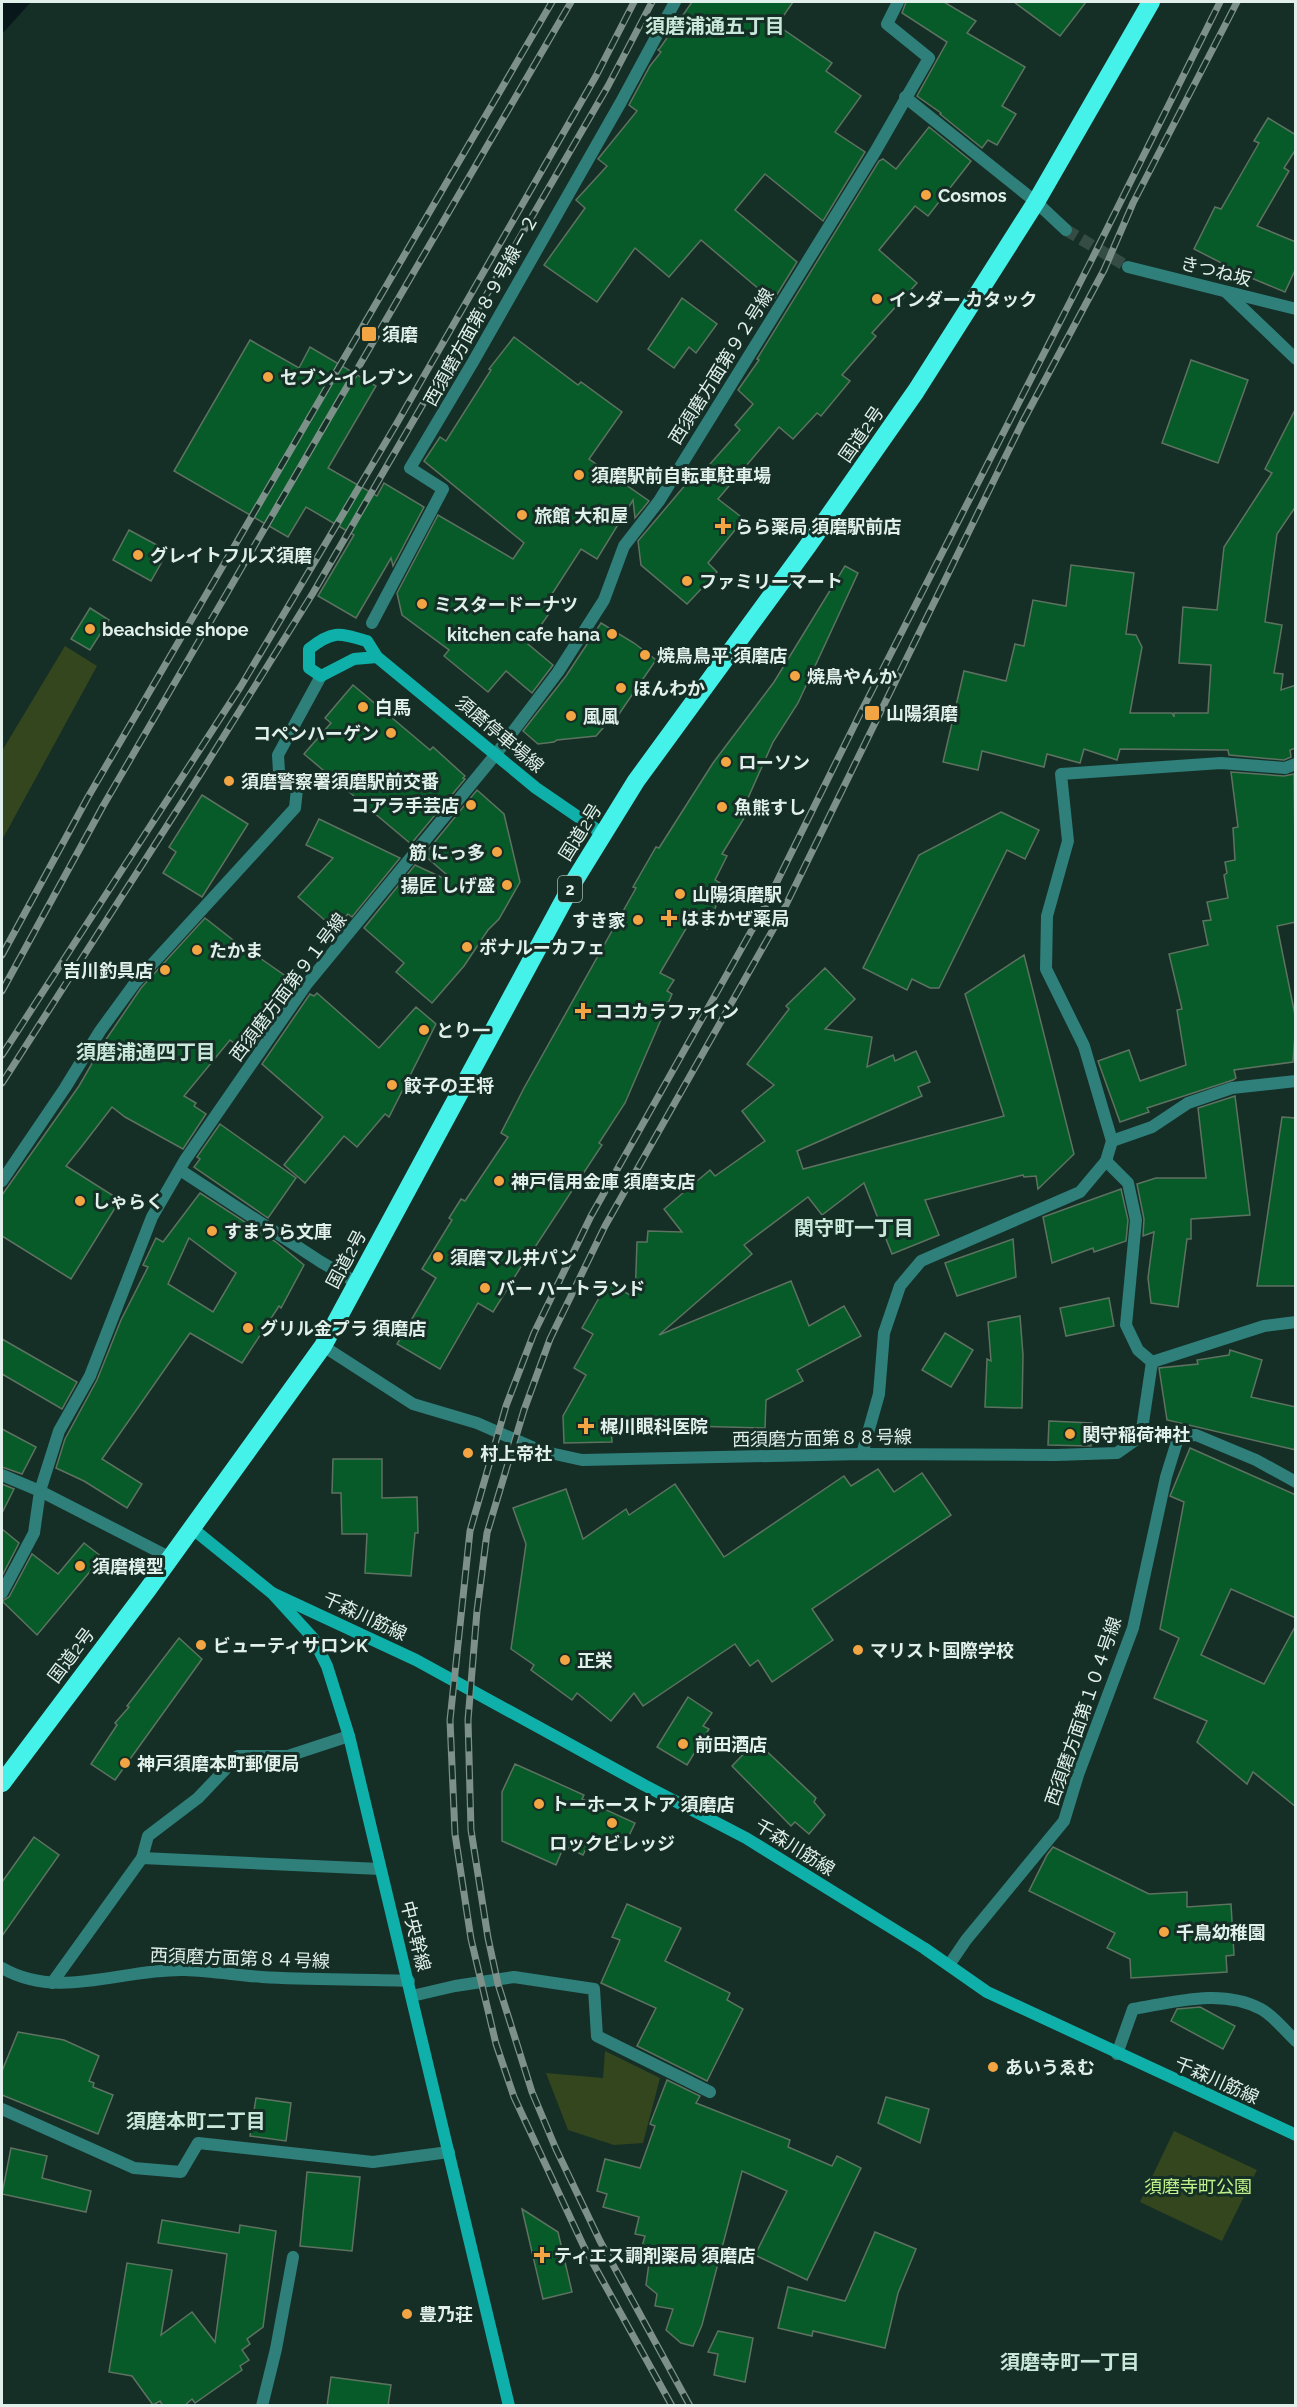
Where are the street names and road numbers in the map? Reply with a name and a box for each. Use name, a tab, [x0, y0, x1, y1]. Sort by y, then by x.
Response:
street label: 西須磨方面第８９号線－２	[419, 210, 543, 410]
street label: きつね坂	[1179, 252, 1253, 290]
street label: 西須磨方面第９２号線	[664, 284, 778, 448]
street label: 国道2号	[834, 402, 888, 466]
street label: 須磨停車場線	[452, 691, 548, 777]
street label: 国道2号	[554, 800, 606, 864]
road number: 2	[558, 876, 582, 902]
street label: 西須磨方面第９１号線	[225, 909, 351, 1065]
street label: 国道2号	[322, 1226, 370, 1292]
street label: 西須磨方面第８８号線	[732, 1426, 912, 1450]
street label: 千森川筋線	[320, 1587, 410, 1645]
street label: 西須磨方面第１０４号線	[1041, 1614, 1125, 1808]
street label: 国道2号	[44, 1623, 98, 1687]
street label: 千森川筋線	[751, 1814, 839, 1880]
street label: 中央幹線	[397, 1899, 435, 1973]
street label: 西須磨方面第８４号線	[150, 1944, 330, 1972]
street label: 千森川筋線	[1172, 2052, 1262, 2108]

